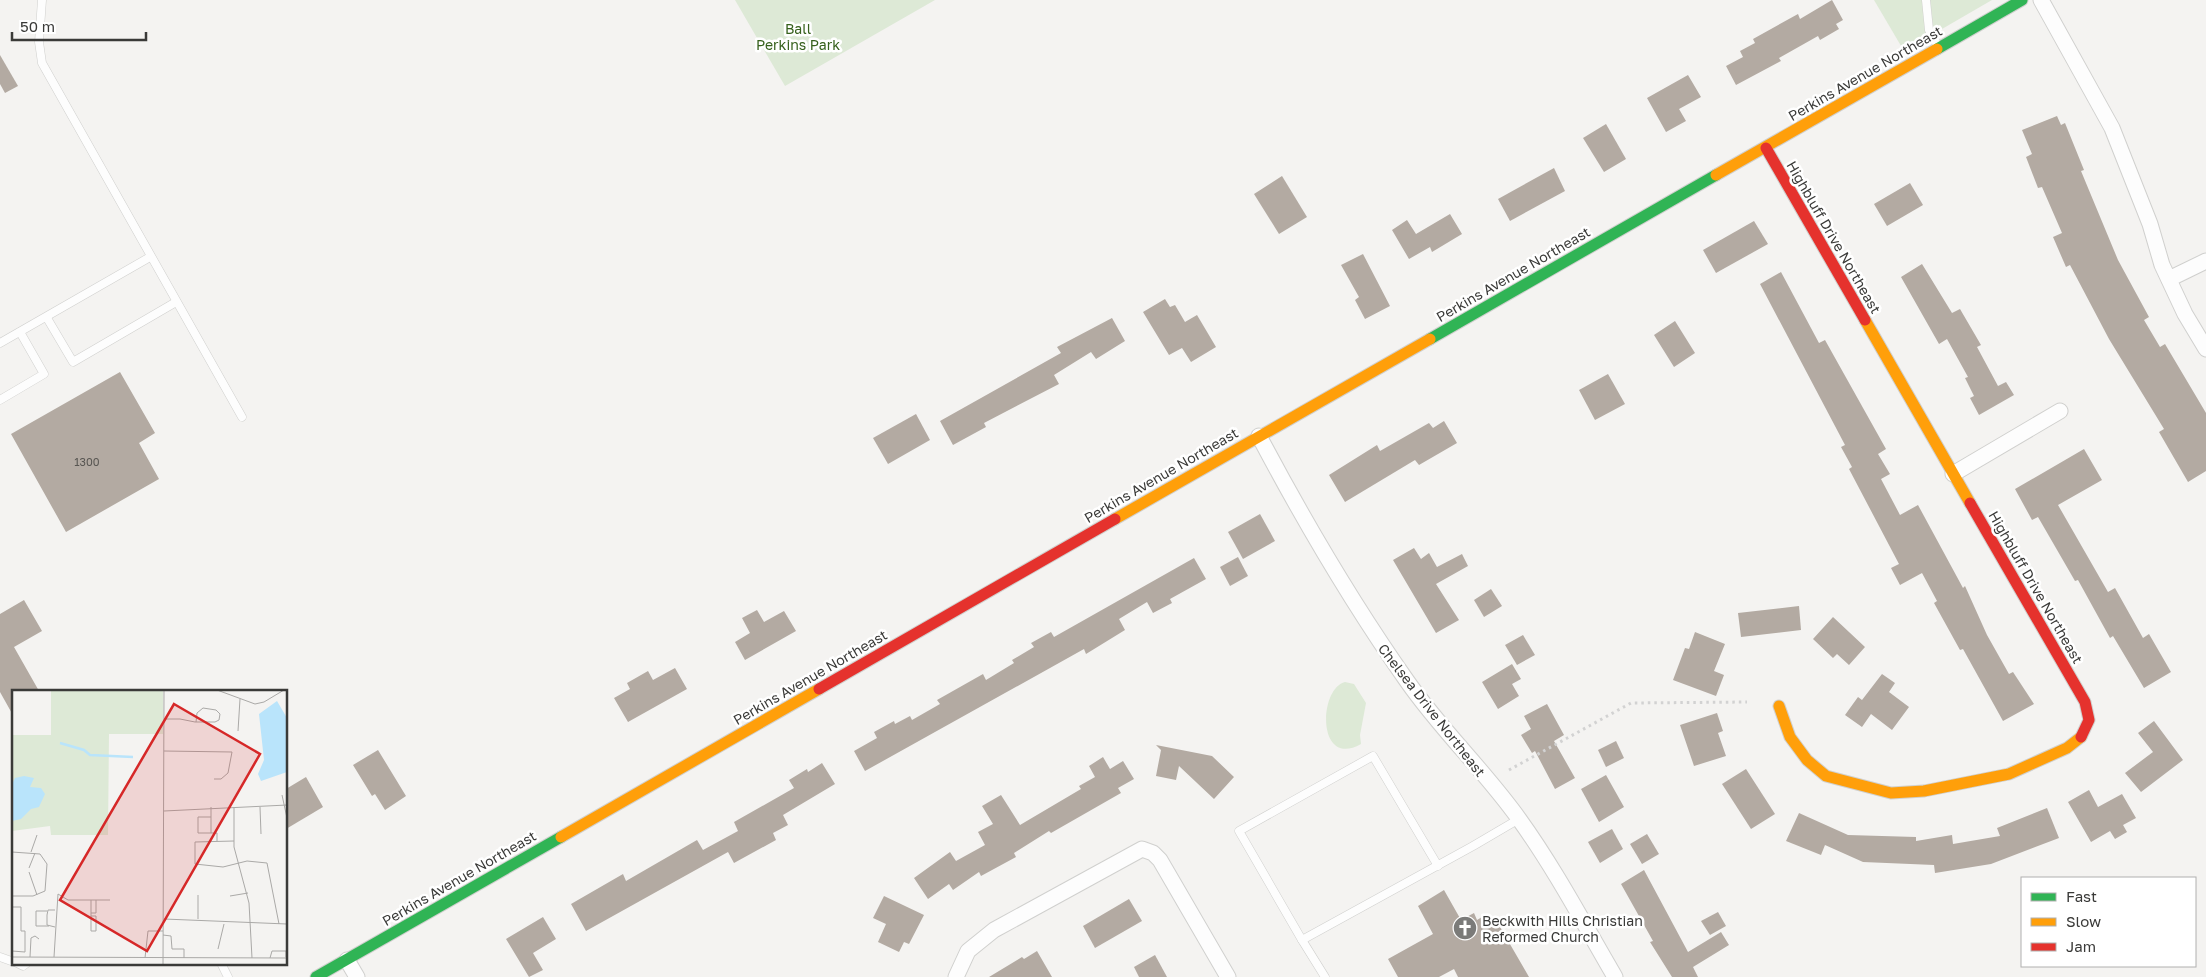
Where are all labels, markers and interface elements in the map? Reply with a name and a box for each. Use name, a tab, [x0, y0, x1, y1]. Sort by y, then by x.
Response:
scale bar	[12, 10, 146, 42]
text: 50 m	[20, 17, 55, 35]
park label: Ball Perkins Park	[756, 20, 840, 53]
street label: Perkins Avenue Northeast	[1785, 22, 1945, 124]
street label: Highbluff Drive Northeast	[1783, 158, 1885, 316]
street label: Perkins Avenue Northeast	[1433, 223, 1593, 325]
street label: Perkins Avenue Northeast	[1081, 424, 1241, 526]
house number: 1300	[74, 455, 100, 468]
street label: Highbluff Drive Northeast	[1985, 508, 2087, 666]
street label: Perkins Avenue Northeast	[730, 626, 890, 728]
street label: Chelsea Drive Northeast	[1375, 640, 1489, 780]
inset map	[12, 690, 288, 964]
street label: Perkins Avenue Northeast	[379, 827, 539, 929]
legend	[2021, 877, 2196, 967]
text: Fast	[2066, 887, 2097, 905]
place label: Beckwith Hills Christian Reformed Church	[1482, 912, 1643, 945]
text: Slow	[2066, 912, 2101, 930]
church icon: Beckwith Hills Christian Reformed Church	[1452, 915, 1478, 941]
text: Jam	[2066, 937, 2096, 955]

